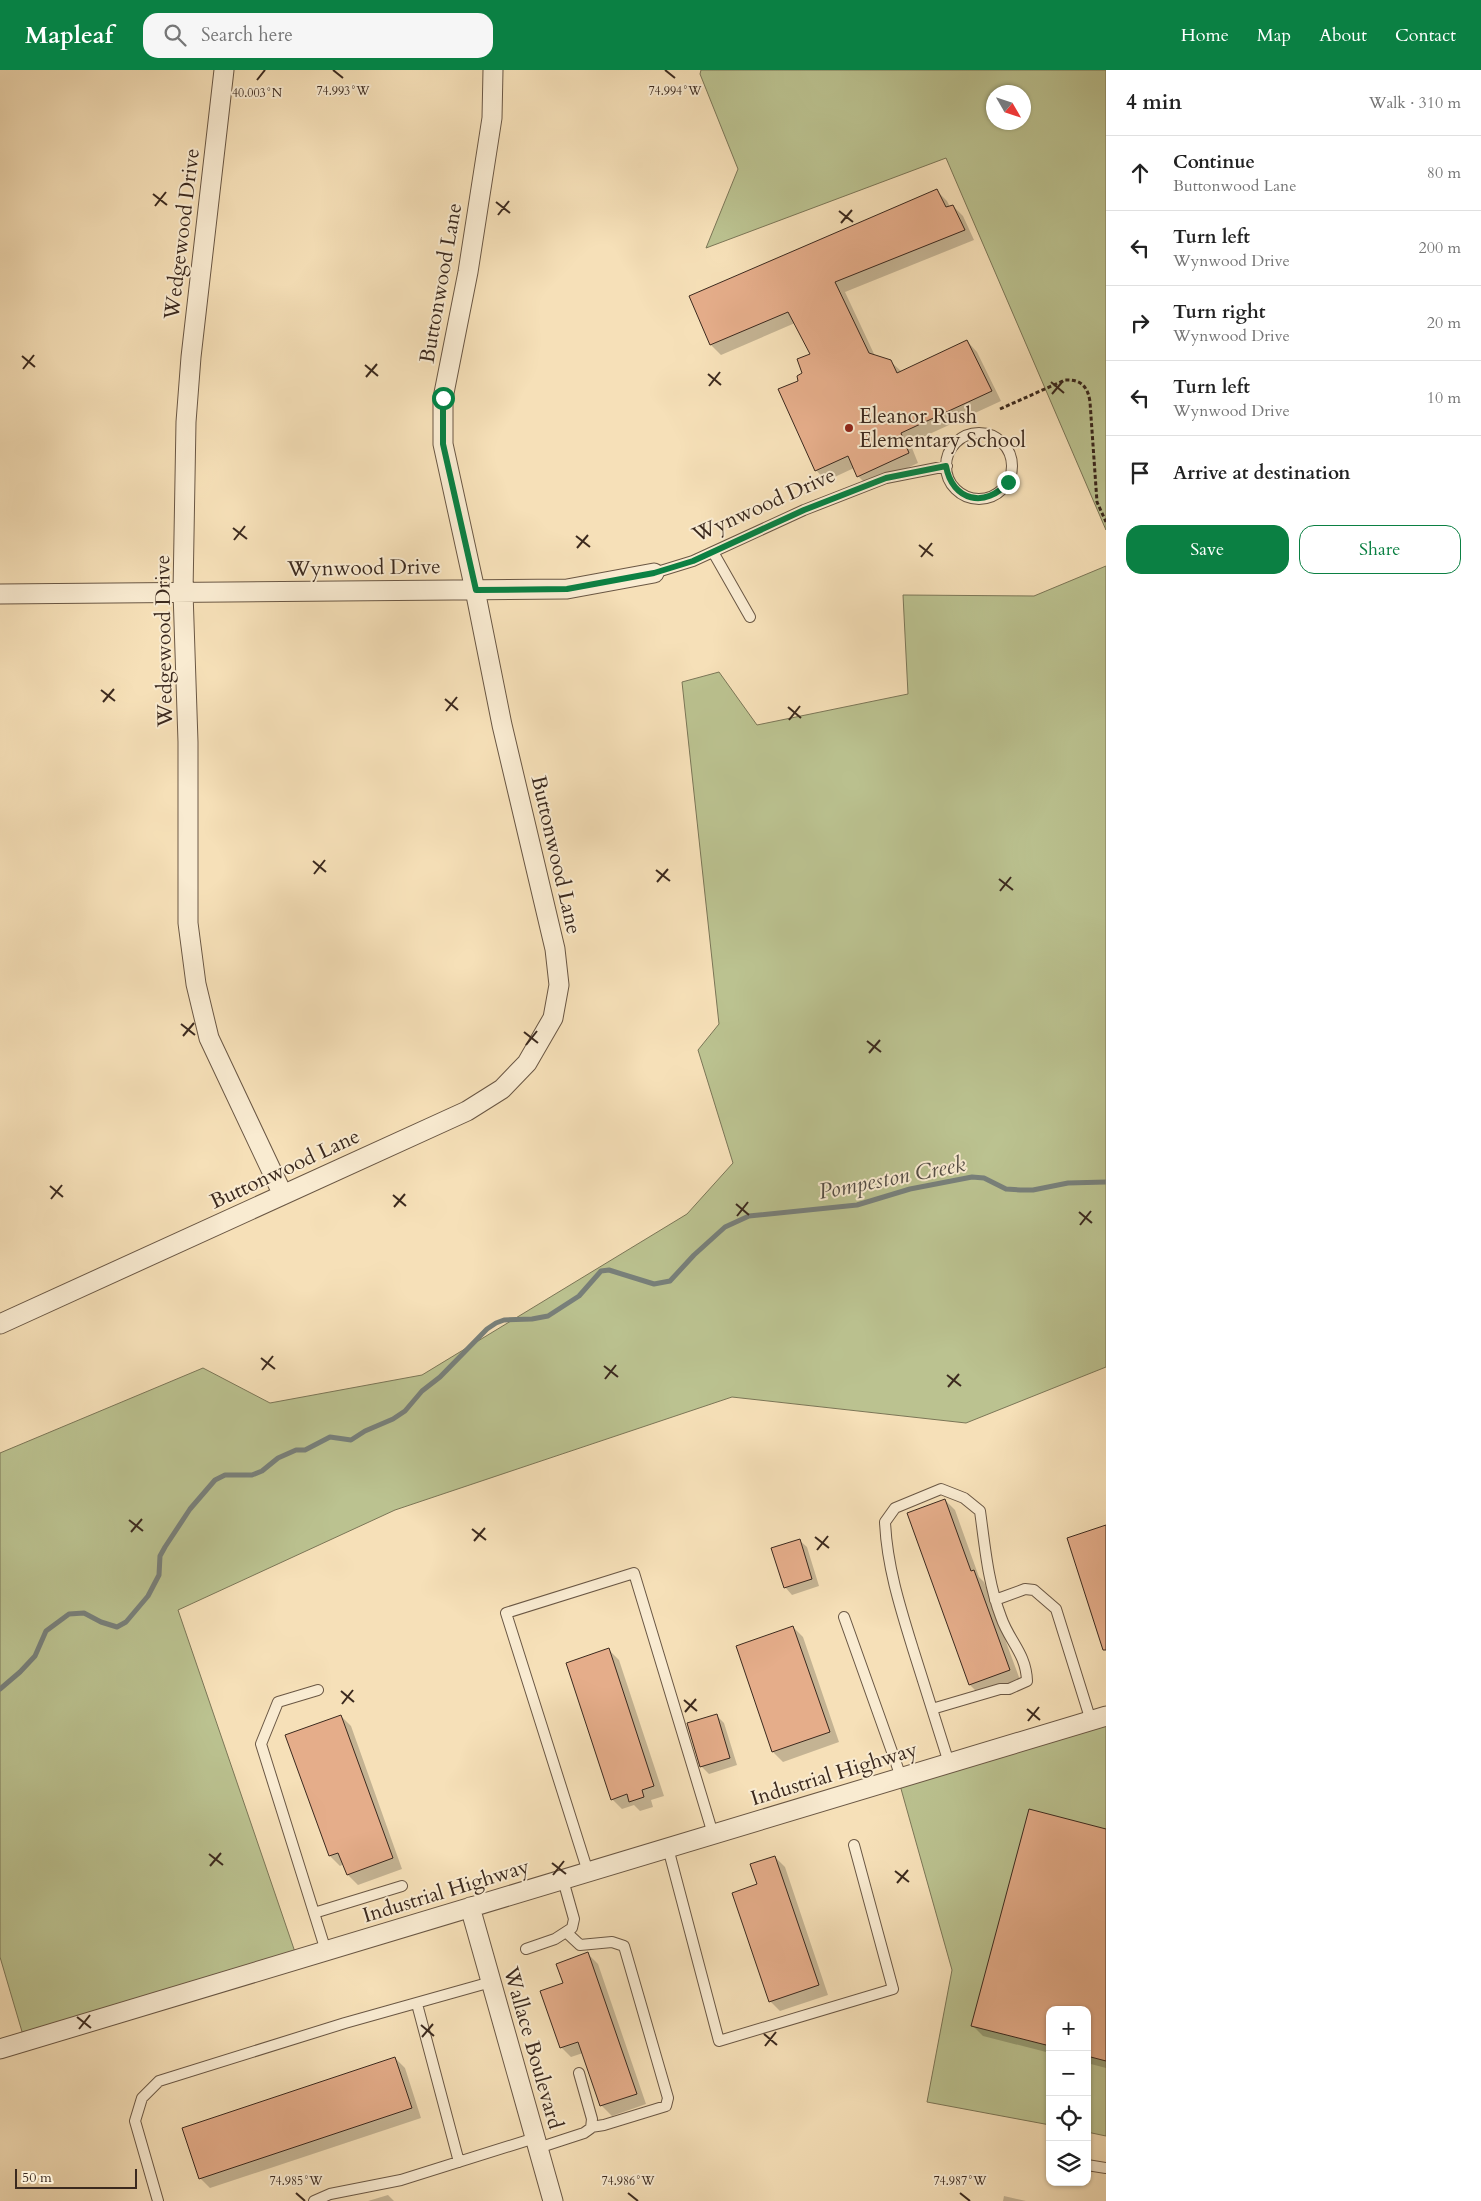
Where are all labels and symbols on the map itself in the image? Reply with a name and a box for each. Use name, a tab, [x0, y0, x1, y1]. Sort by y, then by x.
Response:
text: 74.993°W	[316, 83, 370, 99]
text: 74.994°W	[648, 83, 702, 99]
text: 40.003°N	[232, 85, 283, 101]
north arrow	[986, 85, 1031, 130]
street label: Wedgewood Drive	[157, 147, 207, 322]
street label: Buttonwood Lane	[413, 201, 469, 365]
route start	[432, 387, 455, 410]
place label: Eleanor Rush Elementary School	[859, 402, 1026, 455]
marker: Eleanor Rush Elementary School	[843, 422, 855, 434]
street label: Wynwood Drive	[687, 461, 840, 550]
route end	[997, 471, 1020, 494]
street label: Wynwood Drive	[286, 552, 441, 584]
street label: Wedgewood Drive	[148, 555, 180, 728]
street label: Buttonwood Lane	[524, 773, 588, 937]
street label: Buttonwood Lane	[205, 1122, 365, 1216]
water label: Pompeston Creek	[816, 1149, 968, 1207]
street label: Industrial Highway	[747, 1735, 921, 1813]
street label: Industrial Highway	[359, 1852, 533, 1930]
street label: Wallace Boulevard	[496, 1963, 570, 2132]
scale bar	[15, 2166, 138, 2189]
text: 74.985°W	[269, 2173, 323, 2189]
text: 74.986°W	[601, 2173, 655, 2189]
text: 74.987°W	[933, 2173, 987, 2189]

